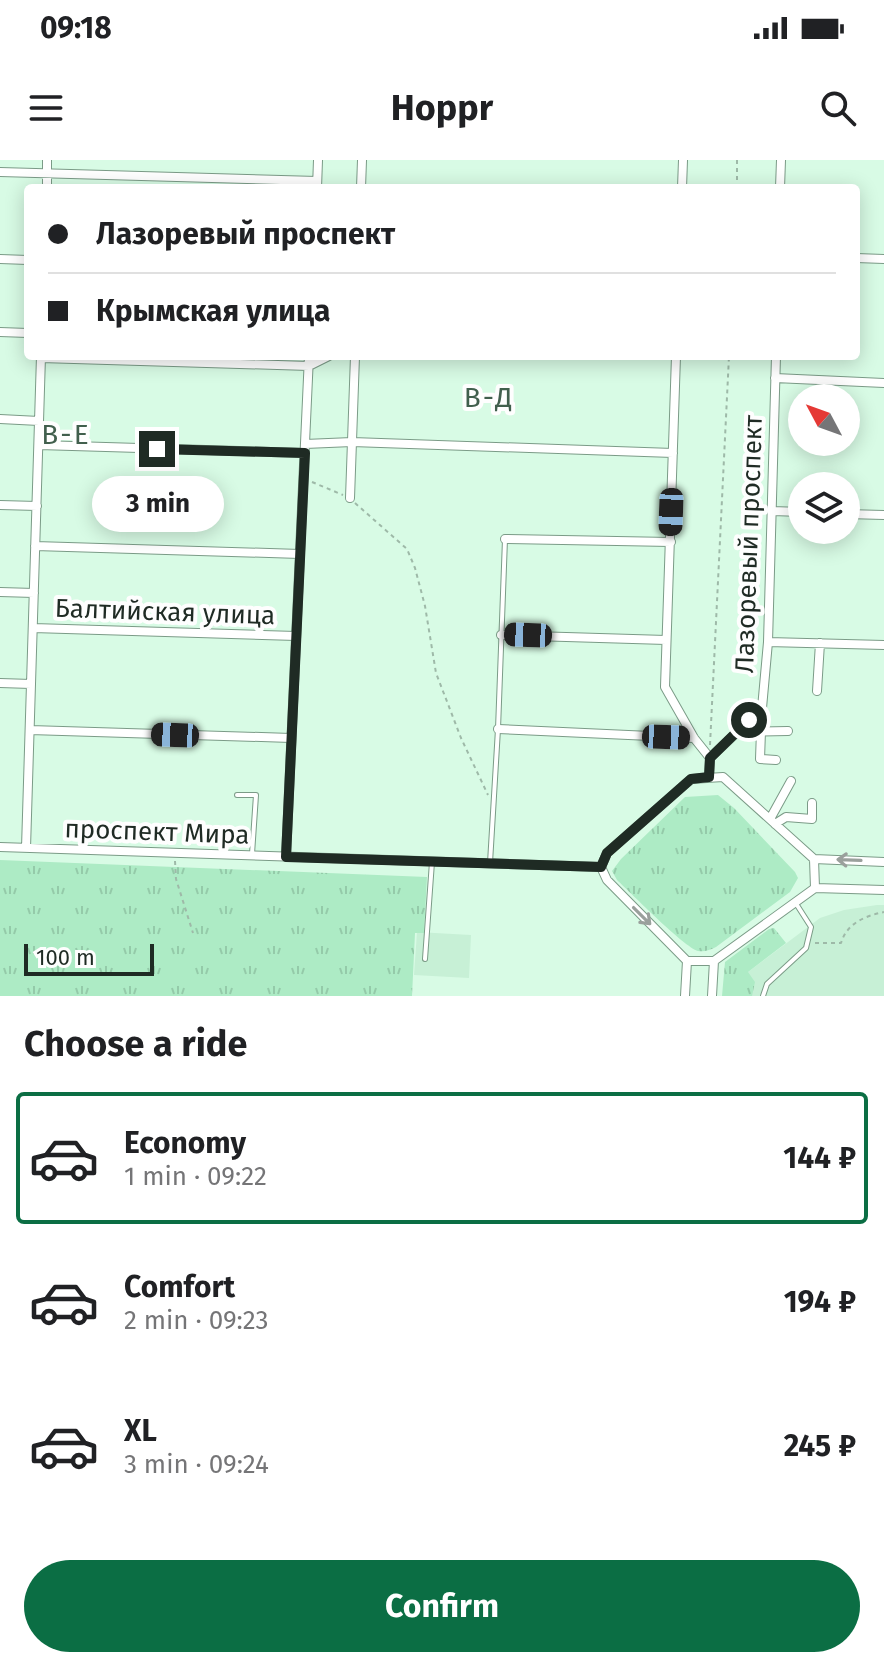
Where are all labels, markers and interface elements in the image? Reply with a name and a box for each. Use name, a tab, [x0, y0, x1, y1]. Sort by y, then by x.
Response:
text: 09:18	[40, 10, 112, 46]
icon: menu	[24, 86, 68, 130]
text: Hoppr	[391, 86, 493, 130]
icon: search	[816, 86, 860, 130]
text: Лазоревый проспект	[96, 216, 395, 252]
text: Крымская улица	[96, 293, 330, 329]
district label: В-Д	[464, 381, 514, 414]
north arrow	[788, 384, 860, 456]
map controls	[788, 384, 860, 544]
street label: Лазоревый проспект	[729, 414, 769, 674]
district label: В-Е	[41, 418, 91, 451]
route end	[139, 431, 175, 467]
button: layers	[788, 472, 860, 544]
callout: 3 min	[91, 477, 223, 533]
text: 3 min	[126, 488, 190, 519]
car	[658, 488, 684, 536]
street label: Балтийская улица	[54, 593, 276, 631]
car	[504, 622, 552, 648]
route start	[731, 702, 767, 738]
car	[151, 722, 199, 748]
car	[642, 724, 690, 750]
street label: проспект Мира	[64, 813, 250, 851]
one-way arrow	[836, 853, 863, 868]
one-way arrow	[632, 906, 651, 925]
scale bar	[24, 940, 154, 976]
text: 100 m	[36, 944, 95, 971]
text: Choose a ride	[24, 1022, 247, 1066]
icon: car	[28, 1122, 100, 1194]
text: Economy	[124, 1125, 246, 1161]
text: 144 ₽	[783, 1140, 856, 1176]
text: 1 min · 09:22	[124, 1161, 267, 1192]
icon: car	[28, 1266, 100, 1338]
text: Comfort	[124, 1269, 235, 1305]
text: 194 ₽	[784, 1284, 856, 1320]
text: 2 min · 09:23	[124, 1305, 268, 1336]
icon: car	[28, 1410, 100, 1482]
text: XL	[124, 1413, 157, 1449]
text: 245 ₽	[784, 1428, 856, 1464]
text: 3 min · 09:24	[124, 1449, 269, 1480]
button: Confirm	[24, 1560, 860, 1652]

